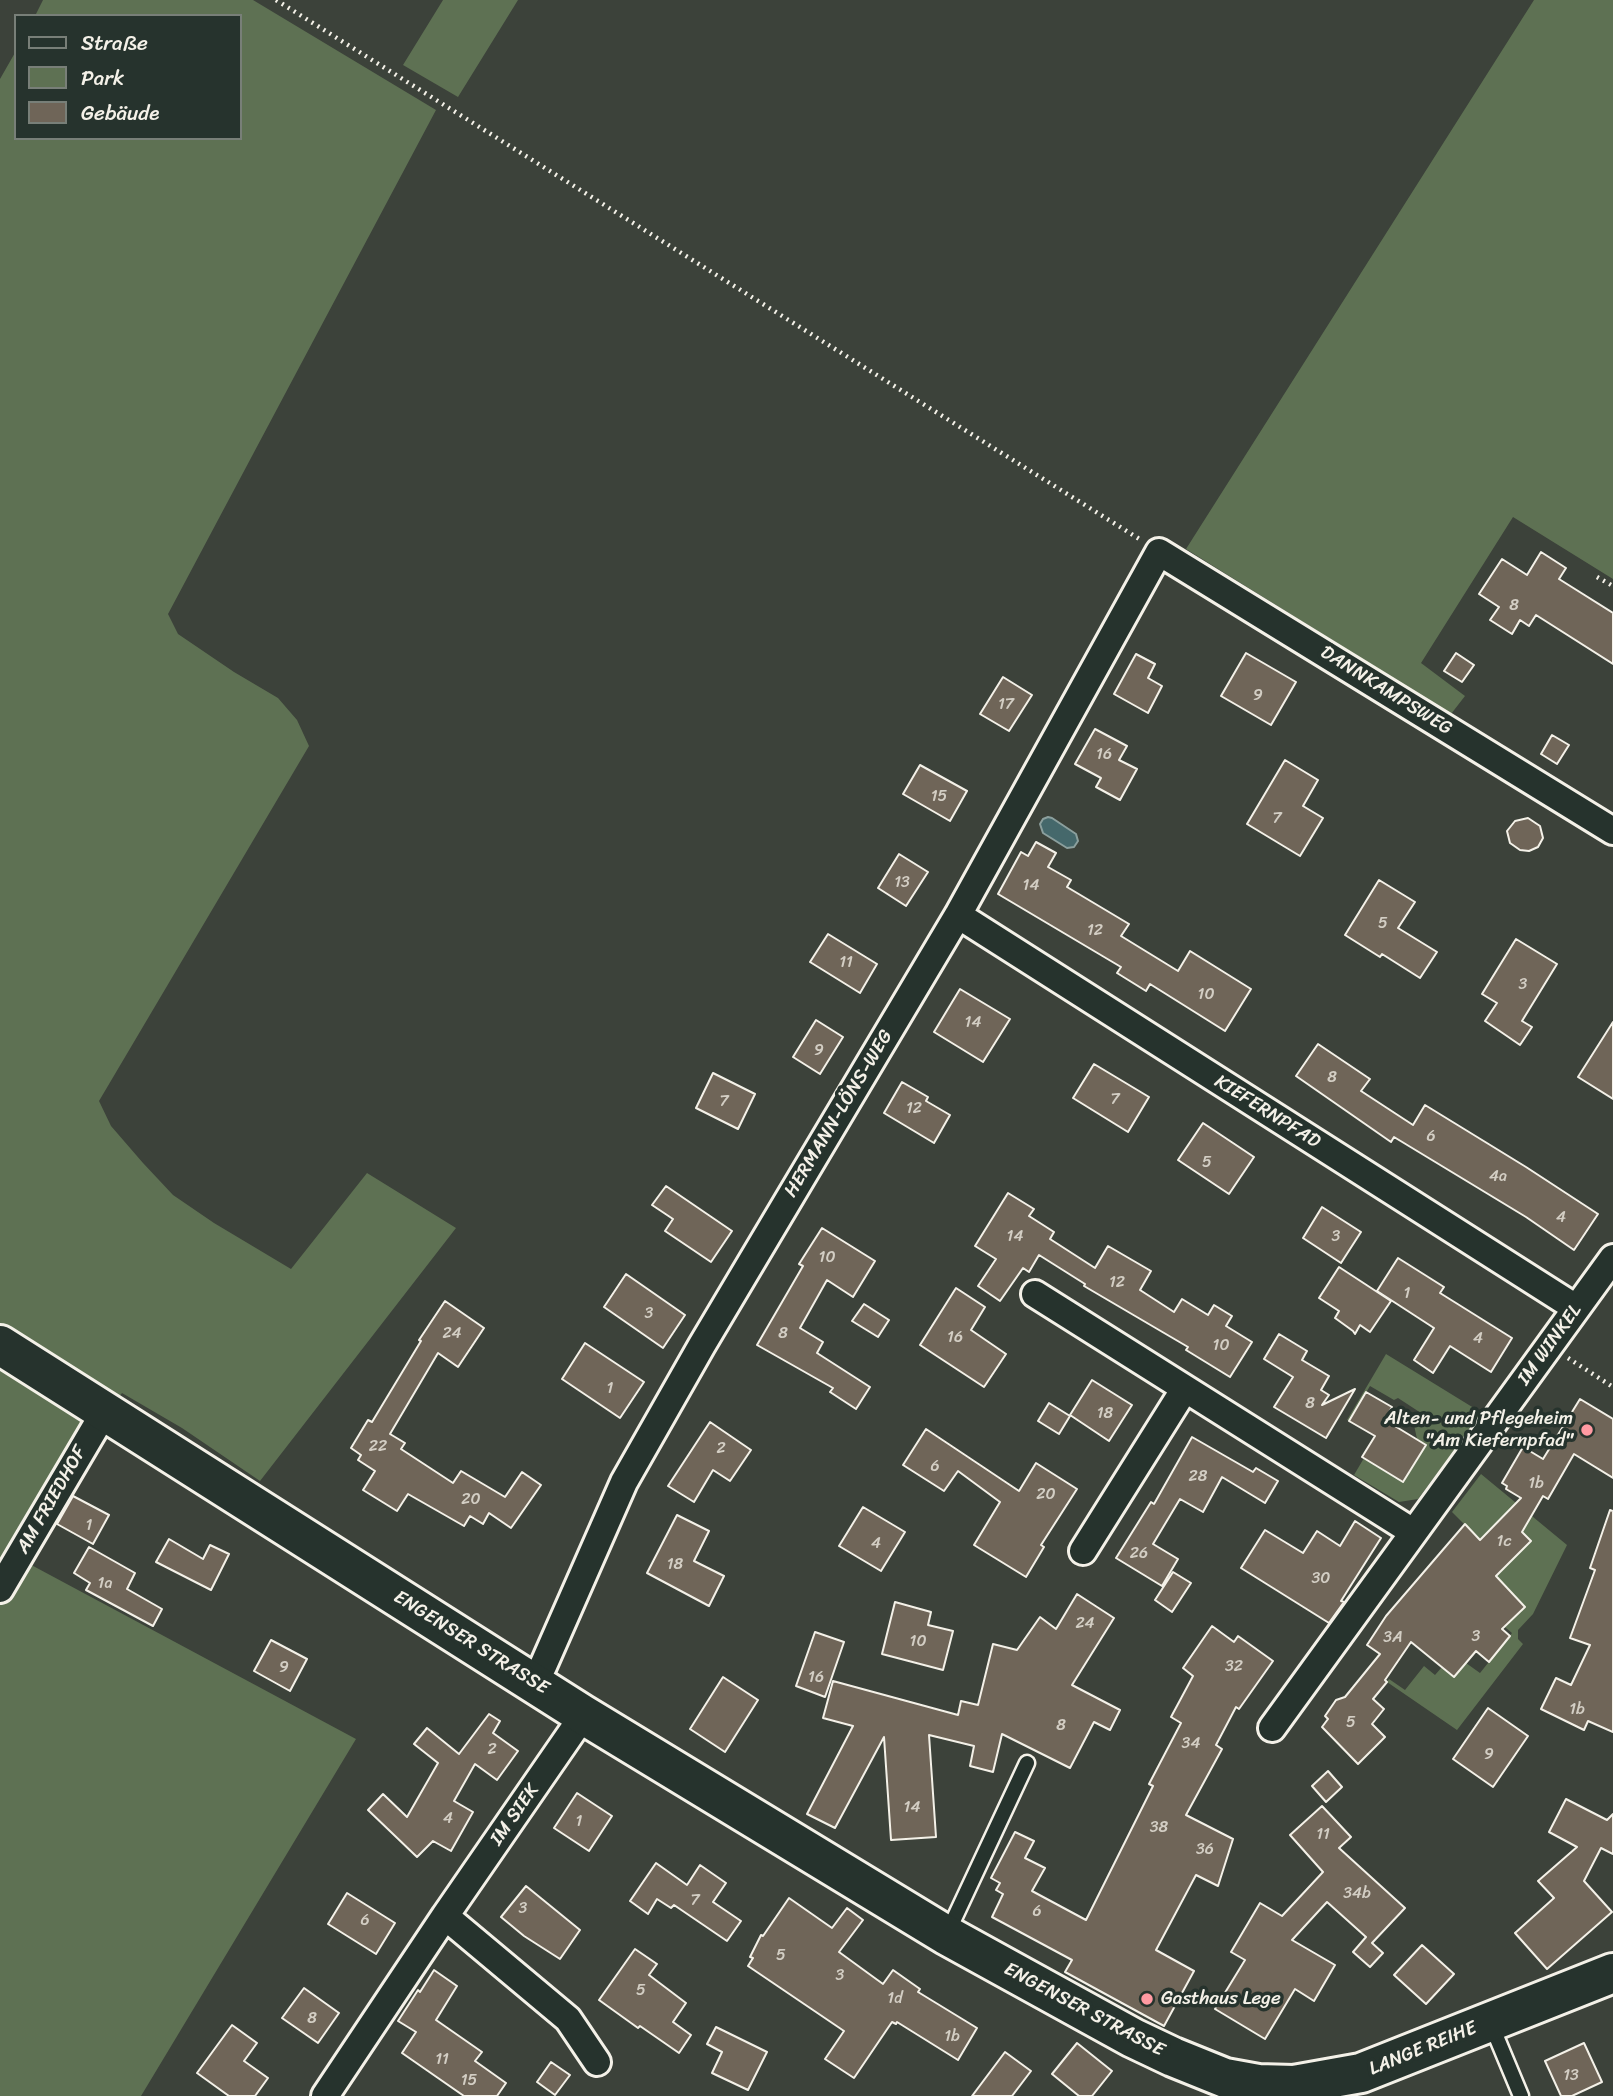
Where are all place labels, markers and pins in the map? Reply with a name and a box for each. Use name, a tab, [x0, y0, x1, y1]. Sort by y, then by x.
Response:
place label: Alten- und Pflegeheim "Am Kiefernpfad"	[1384, 1408, 1573, 1452]
marker: Alten- und Pflegeheim "Am Kiefernpfad"	[1579, 1422, 1595, 1438]
place label: Gasthaus Lege	[1161, 1988, 1281, 2010]
marker: Gasthaus Lege	[1139, 1991, 1155, 2007]

